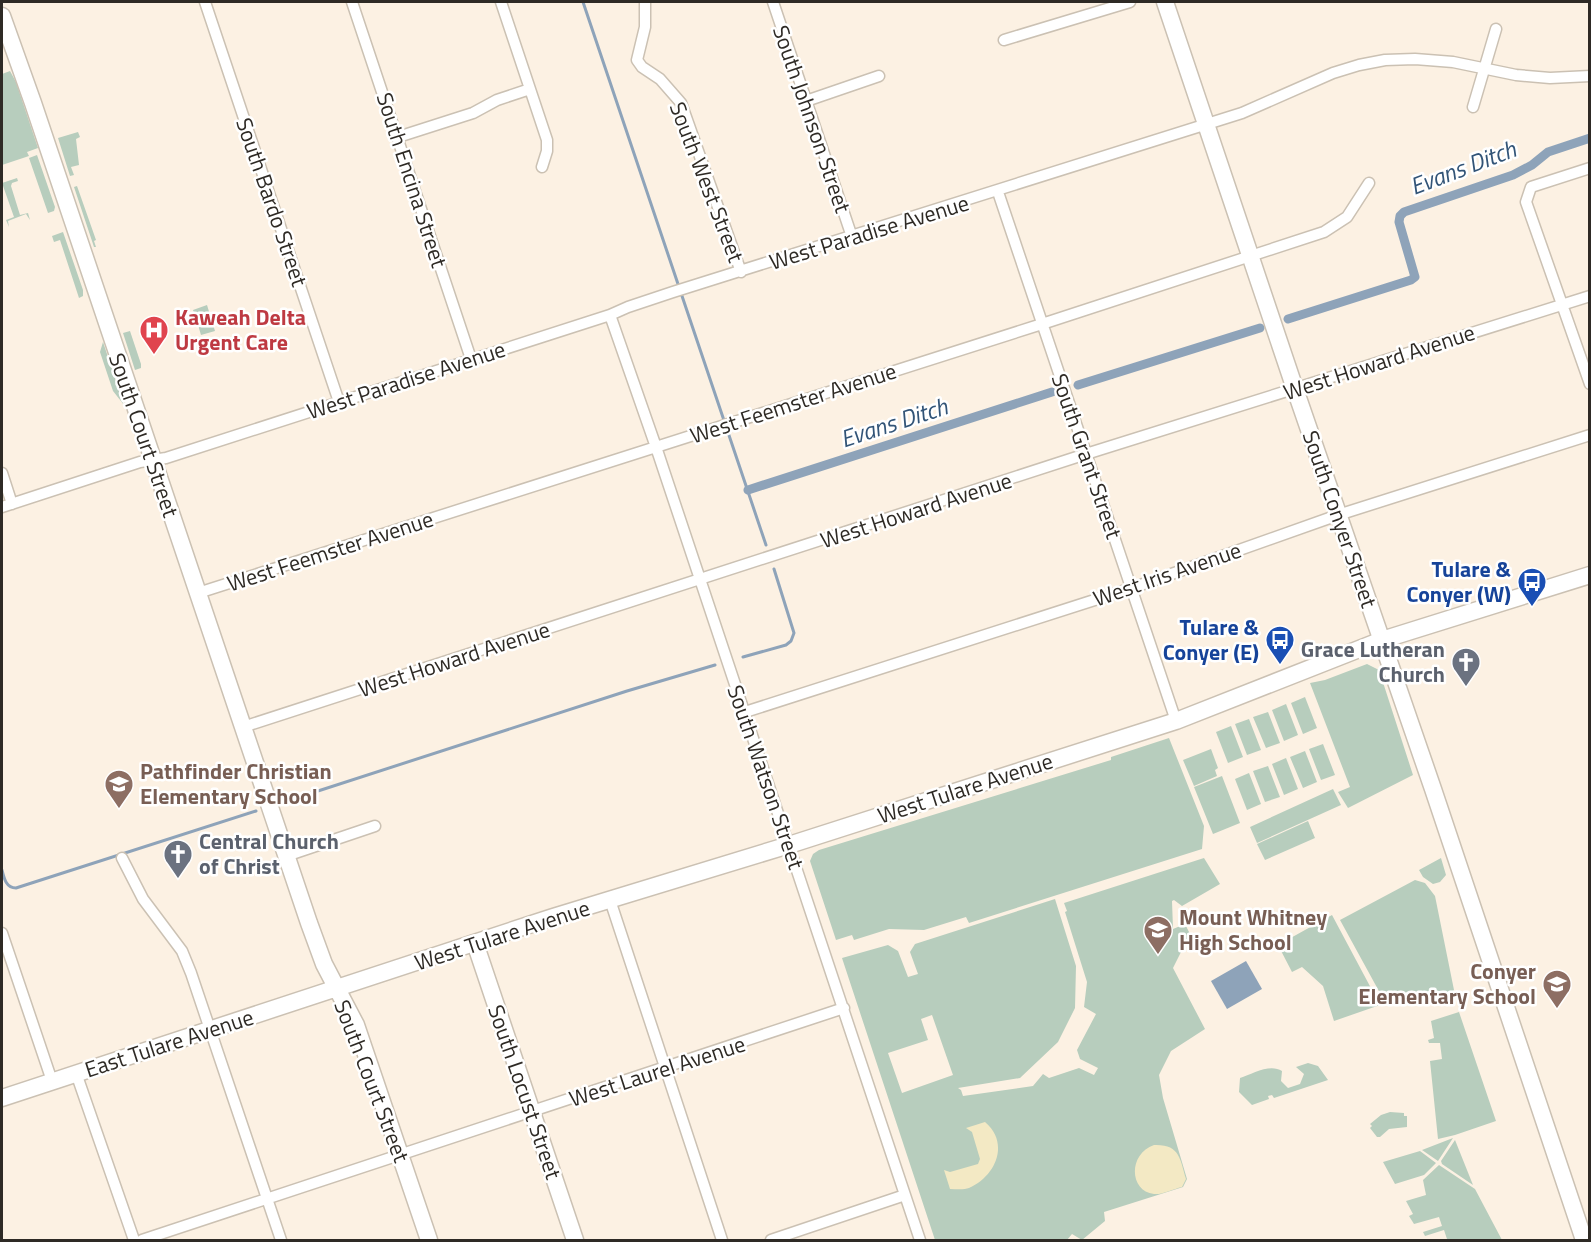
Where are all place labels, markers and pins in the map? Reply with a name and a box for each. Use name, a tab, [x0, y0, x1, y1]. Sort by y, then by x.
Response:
place label: Kaweah Delta Urgent Care	[175, 300, 306, 359]
hospital icon: Kaweah Delta Urgent Care	[138, 314, 170, 356]
place label: Tulare & Conyer (W)	[1406, 552, 1512, 611]
bus stop icon: Tulare & Conyer (W)	[1516, 566, 1548, 608]
place label: Tulare & Conyer (E)	[1163, 610, 1260, 669]
bus stop icon: Tulare & Conyer (E)	[1264, 624, 1296, 666]
place label: Grace Lutheran Church	[1301, 632, 1445, 691]
church icon: Grace Lutheran Church	[1450, 646, 1482, 688]
place label: Pathfinder Christian Elementary School	[140, 754, 332, 813]
school or university icon: Pathfinder Christian Elementary School	[103, 768, 135, 810]
place label: Central Church of Christ	[199, 824, 339, 883]
church icon: Central Church of Christ	[162, 838, 194, 880]
place label: Mount Whitney High School	[1179, 900, 1327, 959]
school or university icon: Mount Whitney High School	[1142, 914, 1174, 956]
place label: Conyer Elementary School	[1358, 954, 1536, 1013]
school or university icon: Conyer Elementary School	[1541, 968, 1573, 1010]

